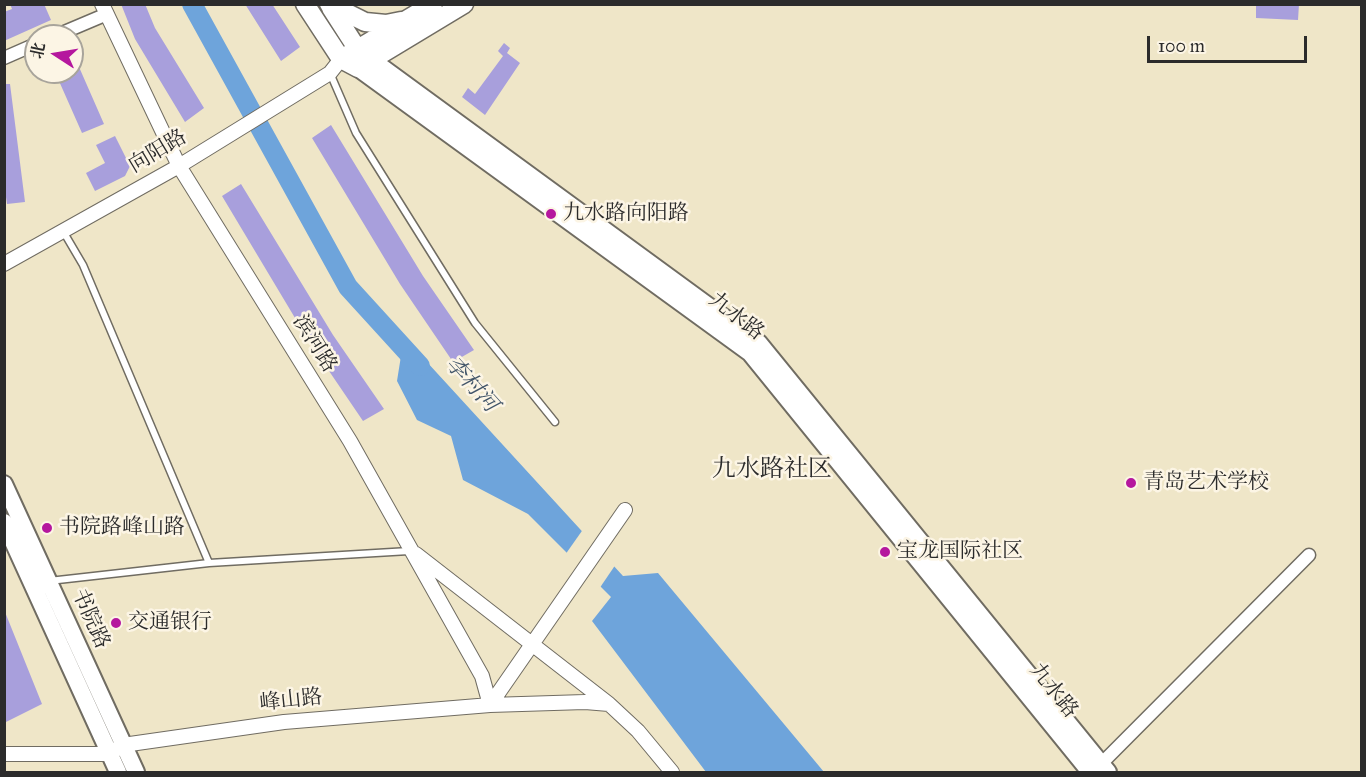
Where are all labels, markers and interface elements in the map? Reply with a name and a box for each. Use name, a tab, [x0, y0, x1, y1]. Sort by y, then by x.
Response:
north arrow	[24, 24, 84, 84]
scale bar	[1150, 24, 1310, 62]
text: 100 m	[1158, 35, 1205, 57]
text: 北	[27, 41, 49, 60]
street label: 向阳路	[125, 125, 191, 179]
place label: 九水路向阳路	[563, 201, 689, 227]
marker: 九水路向阳路	[544, 207, 558, 221]
street label: 九水路	[703, 288, 769, 346]
street label: 滨河路	[287, 311, 341, 377]
water label: 李村河	[439, 352, 503, 418]
district label: 九水路社区	[712, 456, 832, 484]
place label: 青岛艺术学校	[1143, 470, 1269, 496]
marker: 青岛艺术学校	[1124, 476, 1138, 490]
place label: 书院路峰山路	[59, 515, 185, 541]
marker: 书院路峰山路	[40, 521, 54, 535]
place label: 宝龙国际社区	[897, 539, 1023, 565]
marker: 宝龙国际社区	[878, 545, 892, 559]
street label: 书院路	[66, 585, 114, 653]
place label: 交通银行	[128, 610, 212, 636]
marker: 交通银行	[109, 616, 123, 630]
street label: 九水路	[1023, 659, 1083, 723]
street label: 峰山路	[258, 685, 324, 717]

